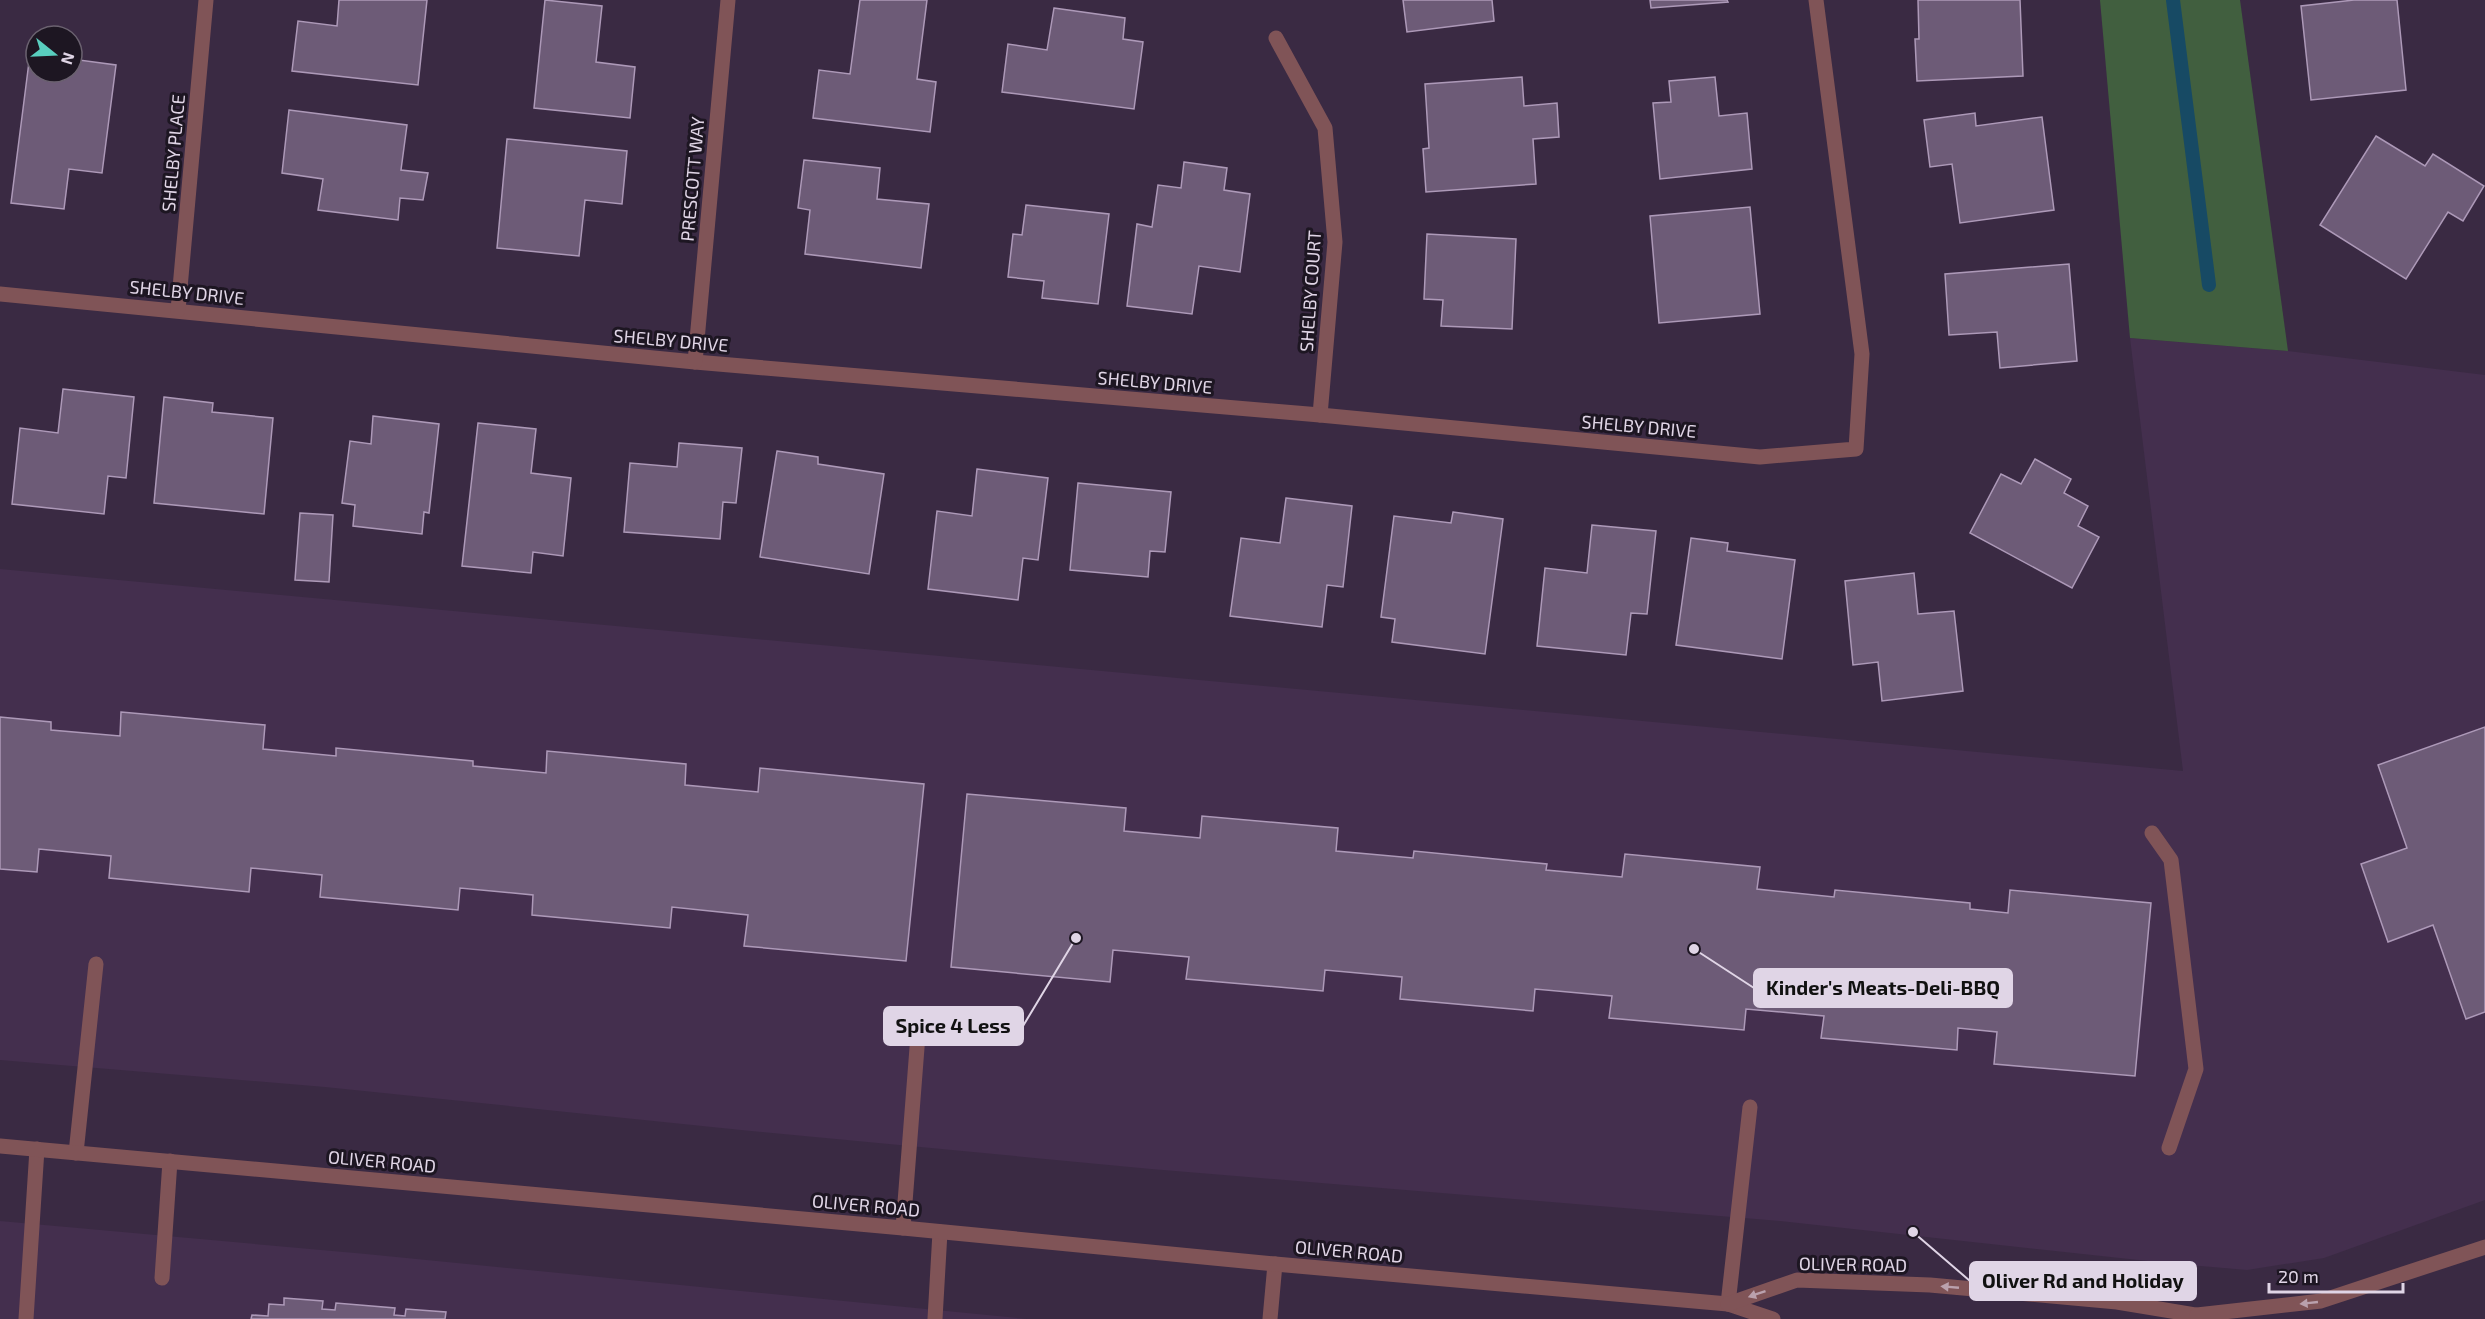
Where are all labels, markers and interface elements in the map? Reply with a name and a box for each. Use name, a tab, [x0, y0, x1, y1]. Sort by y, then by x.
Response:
north arrow	[24, 24, 84, 84]
text: N	[58, 50, 80, 67]
street label: SHELBY PLACE	[157, 93, 189, 213]
street label: PRESCOTT WAY	[676, 115, 708, 242]
street label: SHELBY COURT	[1295, 229, 1325, 352]
street label: SHELBY DRIVE	[129, 275, 245, 309]
street label: SHELBY DRIVE	[613, 324, 729, 356]
street label: SHELBY DRIVE	[1097, 366, 1213, 398]
street label: SHELBY DRIVE	[1581, 410, 1697, 442]
callout: Kinder's Meats-Deli-BBQ	[1754, 969, 2012, 1007]
text: Kinder's Meats-Deli-BBQ	[1766, 975, 2000, 1000]
callout: Spice 4 Less	[884, 1007, 1023, 1045]
text: Spice 4 Less	[895, 1013, 1011, 1037]
street label: OLIVER ROAD	[327, 1145, 437, 1177]
street label: OLIVER ROAD	[811, 1189, 921, 1221]
street label: OLIVER ROAD	[1294, 1235, 1404, 1267]
street label: OLIVER ROAD	[1799, 1252, 1907, 1276]
scale bar	[2269, 1256, 2402, 1294]
callout: Oliver Rd and Holiday	[1970, 1262, 2196, 1300]
text: 20 m	[2278, 1265, 2319, 1287]
text: Oliver Rd and Holiday	[1982, 1268, 2185, 1293]
one-way arrow	[1940, 1282, 1959, 1292]
one-way arrow	[1748, 1289, 1766, 1299]
one-way arrow	[2300, 1298, 2319, 1307]

